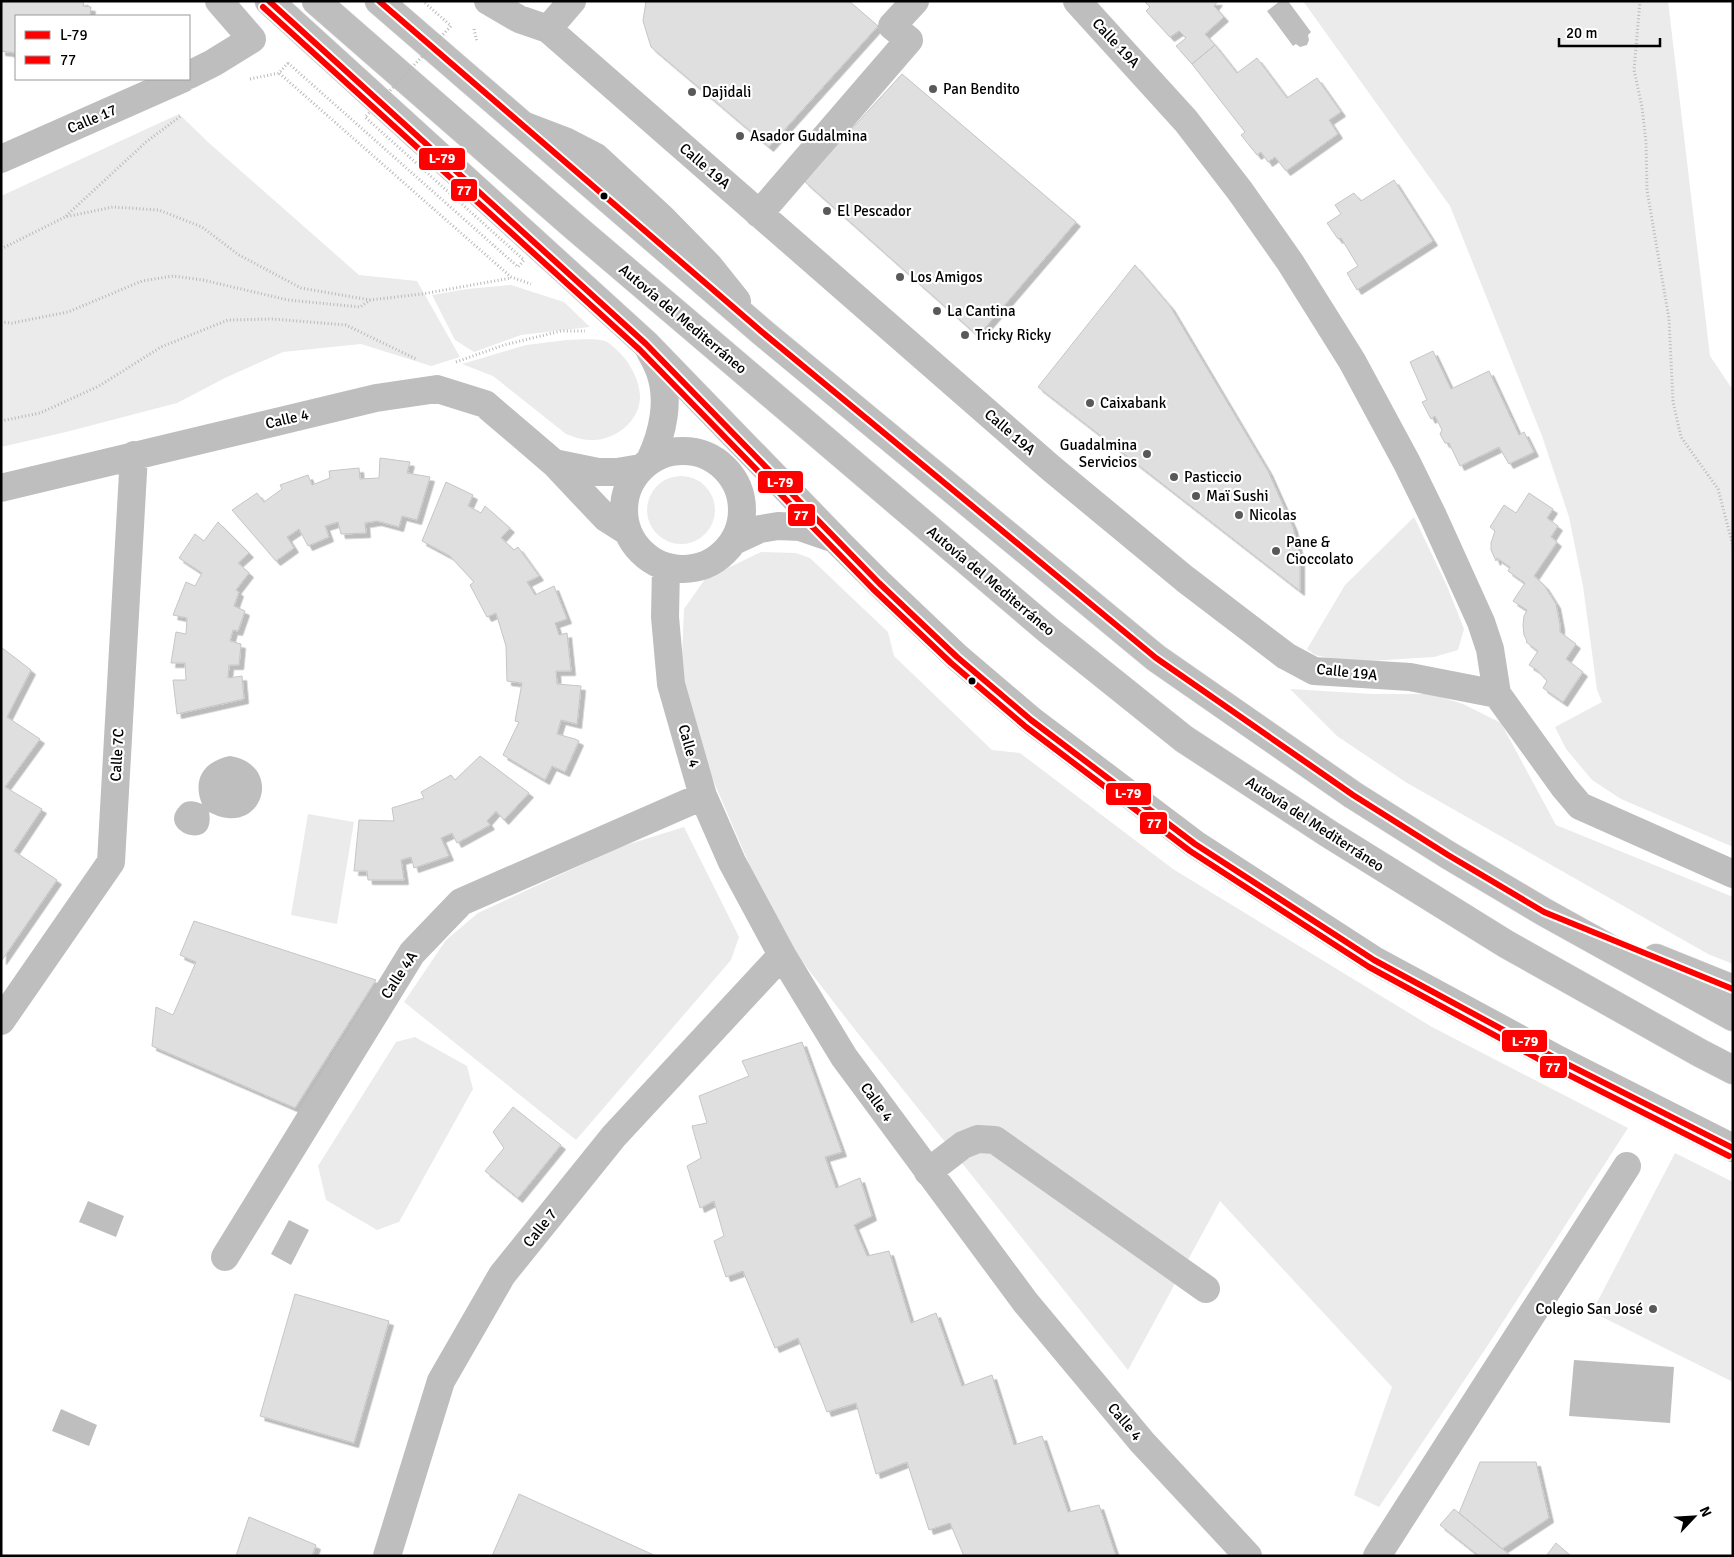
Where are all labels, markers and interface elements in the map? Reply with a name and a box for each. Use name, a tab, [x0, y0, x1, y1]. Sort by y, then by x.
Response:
street label: Calle 19A	[1089, 14, 1143, 72]
legend	[15, 15, 190, 80]
scale bar	[1559, 15, 1660, 47]
text: 20 m	[1566, 24, 1597, 42]
text: L-79	[60, 26, 88, 44]
text: 77	[60, 51, 76, 69]
place label: Pan Bendito	[943, 80, 1020, 98]
place label: Dajidali	[702, 83, 751, 101]
marker: Pan Bendito	[927, 83, 939, 95]
marker: Dajidali	[686, 86, 698, 98]
street label: Calle 17	[65, 101, 119, 137]
place label: Asador Gudalmina	[750, 127, 867, 145]
marker: Asador Gudalmina	[734, 130, 746, 142]
street label: Calle 19A	[676, 139, 734, 193]
line badge: L-79	[418, 147, 466, 171]
text: L-79	[429, 150, 456, 167]
line badge: 77	[450, 178, 478, 202]
text: 77	[456, 182, 472, 199]
unlabelled marker	[599, 191, 609, 201]
place label: El Pescador	[837, 202, 912, 220]
marker: El Pescador	[821, 205, 833, 217]
street label: Autovía del Mediterráneo	[615, 260, 751, 378]
place label: Los Amigos	[910, 268, 983, 286]
marker: Los Amigos	[894, 271, 906, 283]
place label: La Cantina	[947, 302, 1016, 320]
marker: La Cantina	[931, 305, 943, 317]
place label: Tricky Ricky	[975, 326, 1051, 344]
marker: Tricky Ricky	[959, 329, 971, 341]
place label: Caixabank	[1100, 394, 1167, 412]
marker: Caixabank	[1084, 397, 1096, 409]
street label: Calle 4	[264, 405, 310, 433]
street label: Calle 19A	[981, 405, 1039, 459]
place label: Guadalmina Servicios	[1060, 436, 1137, 471]
marker: Guadalmina Servicios	[1141, 448, 1153, 460]
place label: Pasticcio	[1184, 468, 1242, 486]
line badge: L-79	[757, 470, 804, 494]
marker: Pasticcio	[1168, 471, 1180, 483]
text: L-79	[767, 474, 794, 491]
place label: Maï Sushi	[1206, 487, 1268, 505]
marker: Maï Sushi	[1190, 490, 1202, 502]
line badge: 77	[787, 503, 816, 527]
place label: Nicolas	[1249, 506, 1297, 524]
text: 77	[793, 507, 809, 524]
marker: Nicolas	[1233, 509, 1245, 521]
street label: Autovía del Mediterráneo	[923, 522, 1059, 640]
place label: Pane & Cioccolato	[1286, 533, 1354, 568]
marker: Pane & Cioccolato	[1270, 545, 1282, 557]
street label: Calle 19A	[1316, 660, 1378, 684]
unlabelled marker	[967, 676, 977, 686]
street label: Calle 4	[674, 722, 704, 770]
street label: Calle 7C	[107, 728, 127, 782]
street label: Autovía del Mediterráneo	[1243, 773, 1388, 876]
line badge: L-79	[1105, 782, 1152, 806]
text: L-79	[1115, 785, 1142, 802]
line badge: 77	[1139, 811, 1168, 835]
text: 77	[1146, 815, 1162, 832]
street label: Calle 4A	[377, 948, 421, 1002]
line badge: L-79	[1501, 1029, 1548, 1053]
text: L-79	[1512, 1033, 1539, 1050]
line badge: 77	[1539, 1055, 1568, 1079]
text: 77	[1545, 1059, 1561, 1076]
street label: Calle 4	[857, 1079, 897, 1125]
street label: Calle 7	[519, 1205, 561, 1251]
place label: Colegio San José	[1535, 1300, 1643, 1318]
marker: Colegio San José	[1647, 1303, 1659, 1315]
street label: Calle 4	[1104, 1399, 1146, 1445]
north arrow	[1669, 1492, 1719, 1542]
text: N	[1696, 1504, 1715, 1520]

